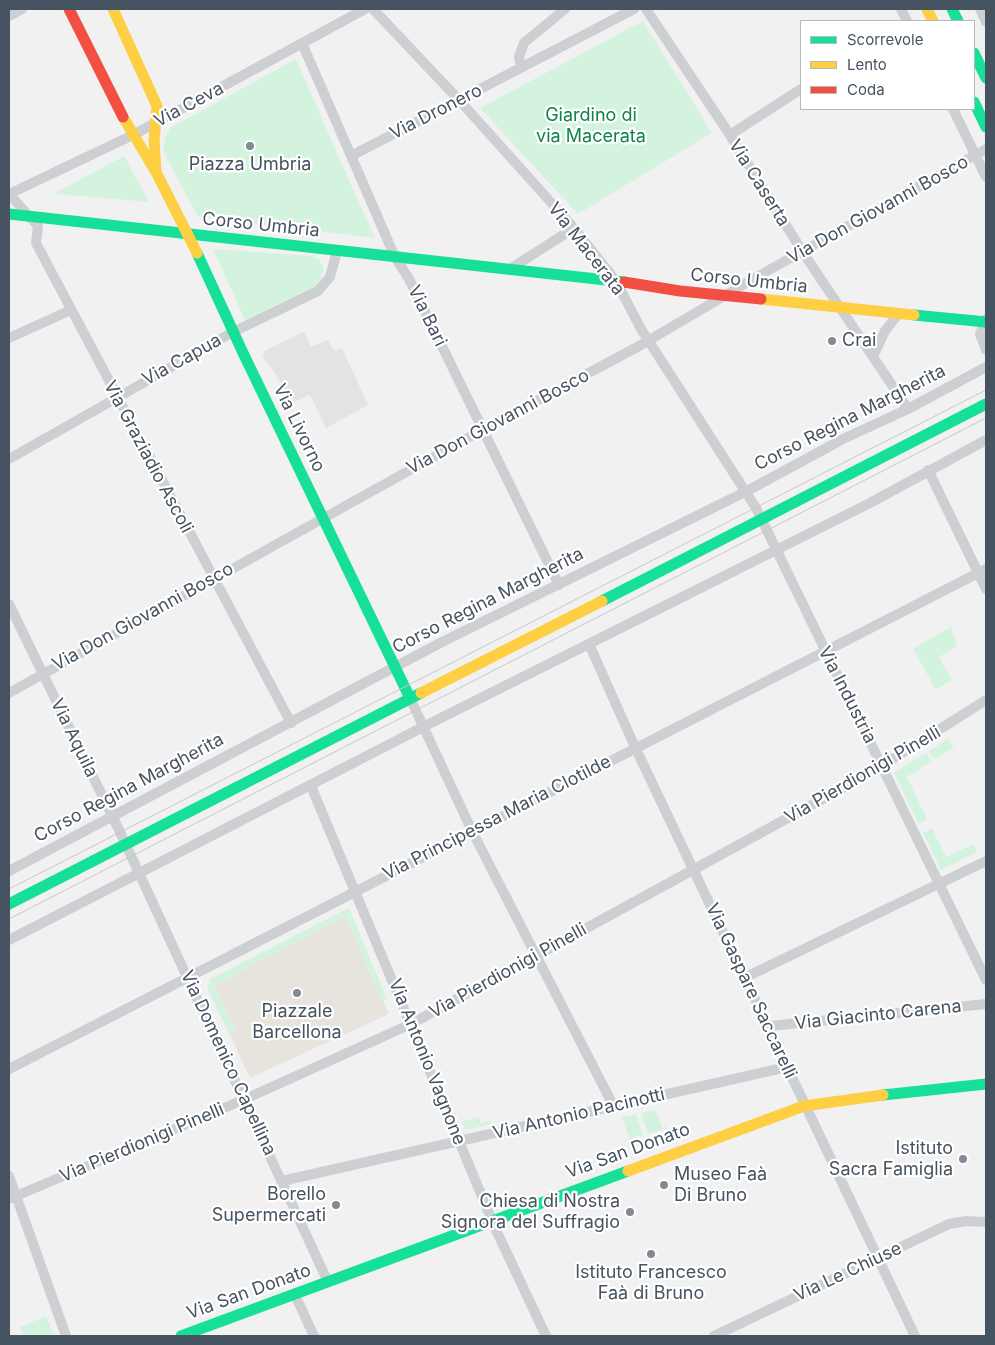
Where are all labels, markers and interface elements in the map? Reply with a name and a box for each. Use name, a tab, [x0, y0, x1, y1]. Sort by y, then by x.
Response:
legend	[800, 20, 975, 110]
text: Scorrevole	[847, 30, 923, 49]
text: Lento	[847, 55, 887, 74]
street label: Via Ceva	[151, 78, 227, 132]
street label: Via Dronero	[386, 80, 486, 144]
text: Coda	[847, 80, 885, 99]
park label: Giardino di via Macerata	[536, 105, 646, 148]
street label: Via Caserta	[724, 136, 794, 230]
marker: Piazza Umbria	[244, 140, 256, 152]
street label: Via Don Giovanni Bosco	[784, 151, 972, 269]
place label: Piazza Umbria	[189, 154, 311, 176]
street label: Via Macerata	[543, 198, 629, 300]
street label: Corso Umbria	[201, 208, 321, 242]
street label: Corso Umbria	[689, 264, 809, 298]
street label: Via Bari	[403, 282, 451, 350]
street label: Via Capua	[139, 329, 225, 391]
place label: Crai	[842, 330, 876, 352]
marker: Crai	[826, 335, 838, 347]
street label: Corso Regina Margherita	[751, 360, 949, 476]
street label: Via Don Giovanni Bosco	[403, 365, 593, 479]
street label: Via Graziadio Ascoli	[99, 377, 197, 537]
street label: Via Livorno	[268, 380, 330, 476]
street label: Corso Regina Margherita	[389, 543, 587, 659]
street label: Via Don Giovanni Bosco	[49, 558, 237, 676]
street label: Via Industria	[813, 643, 881, 747]
street label: Via Aquila	[46, 695, 102, 781]
street label: Via Pierdionigi Pinelli	[781, 722, 945, 828]
street label: Corso Regina Margherita	[31, 729, 227, 847]
street label: Via Principessa Maria Clotilde	[379, 751, 615, 885]
street label: Via Gaspare Saccarelli	[701, 900, 801, 1082]
street label: Via Pierdionigi Pinelli	[426, 919, 590, 1023]
street label: Via Domenico Capellina	[176, 967, 280, 1159]
street label: Via Antonio Vagnone	[384, 976, 470, 1148]
marker: Piazzale Barcellona	[291, 987, 303, 999]
street label: Via Giacinto Carena	[794, 995, 962, 1035]
place label: Piazzale Barcellona	[252, 1001, 342, 1044]
street label: Via Antonio Pacinotti	[491, 1084, 667, 1144]
street label: Via Pierdionigi Pinelli	[57, 1099, 227, 1187]
street label: Via San Donato	[563, 1119, 693, 1183]
place label: Istituto Sacra Famiglia	[829, 1138, 953, 1180]
marker: Istituto Sacra Famiglia	[957, 1153, 969, 1165]
place label: Museo Faà Di Bruno	[674, 1164, 767, 1206]
marker: Museo Faà Di Bruno	[658, 1179, 670, 1191]
place label: Borello Supermercati	[212, 1184, 326, 1226]
place label: Chiesa di Nostra Signora del Suffragio	[441, 1191, 620, 1234]
marker: Borello Supermercati	[330, 1199, 342, 1211]
marker: Chiesa di Nostra Signora del Suffragio	[624, 1206, 636, 1218]
street label: Via Le Chiuse	[791, 1238, 905, 1306]
marker: Istituto Francesco Faà di Bruno	[645, 1248, 657, 1260]
street label: Via San Donato	[184, 1260, 314, 1324]
place label: Istituto Francesco Faà di Bruno	[575, 1262, 727, 1304]

